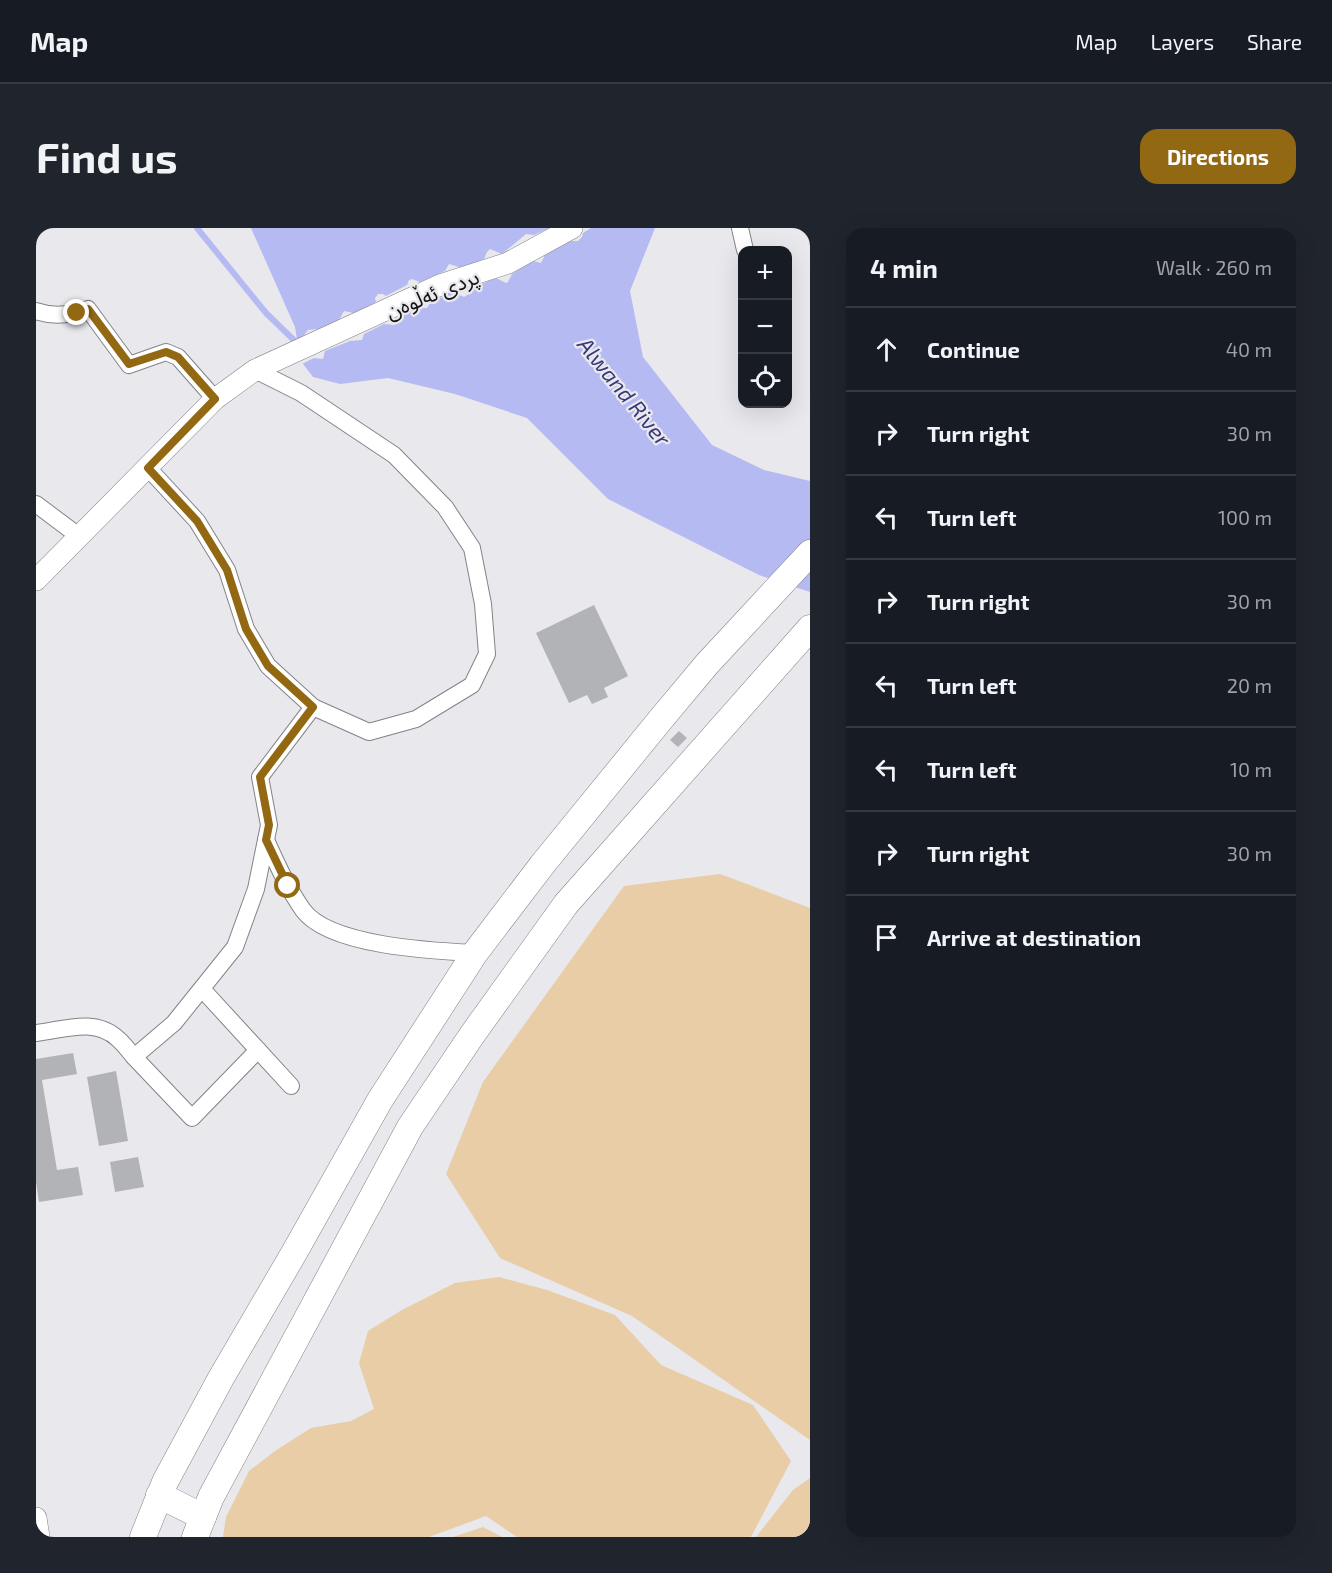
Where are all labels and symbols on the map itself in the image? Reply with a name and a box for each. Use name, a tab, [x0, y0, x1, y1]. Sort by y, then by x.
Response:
street label: پردی ئەڵوەن	[381, 261, 483, 325]
route end	[63, 299, 89, 325]
water label: Alwand River	[573, 331, 678, 452]
route start	[274, 872, 300, 898]

